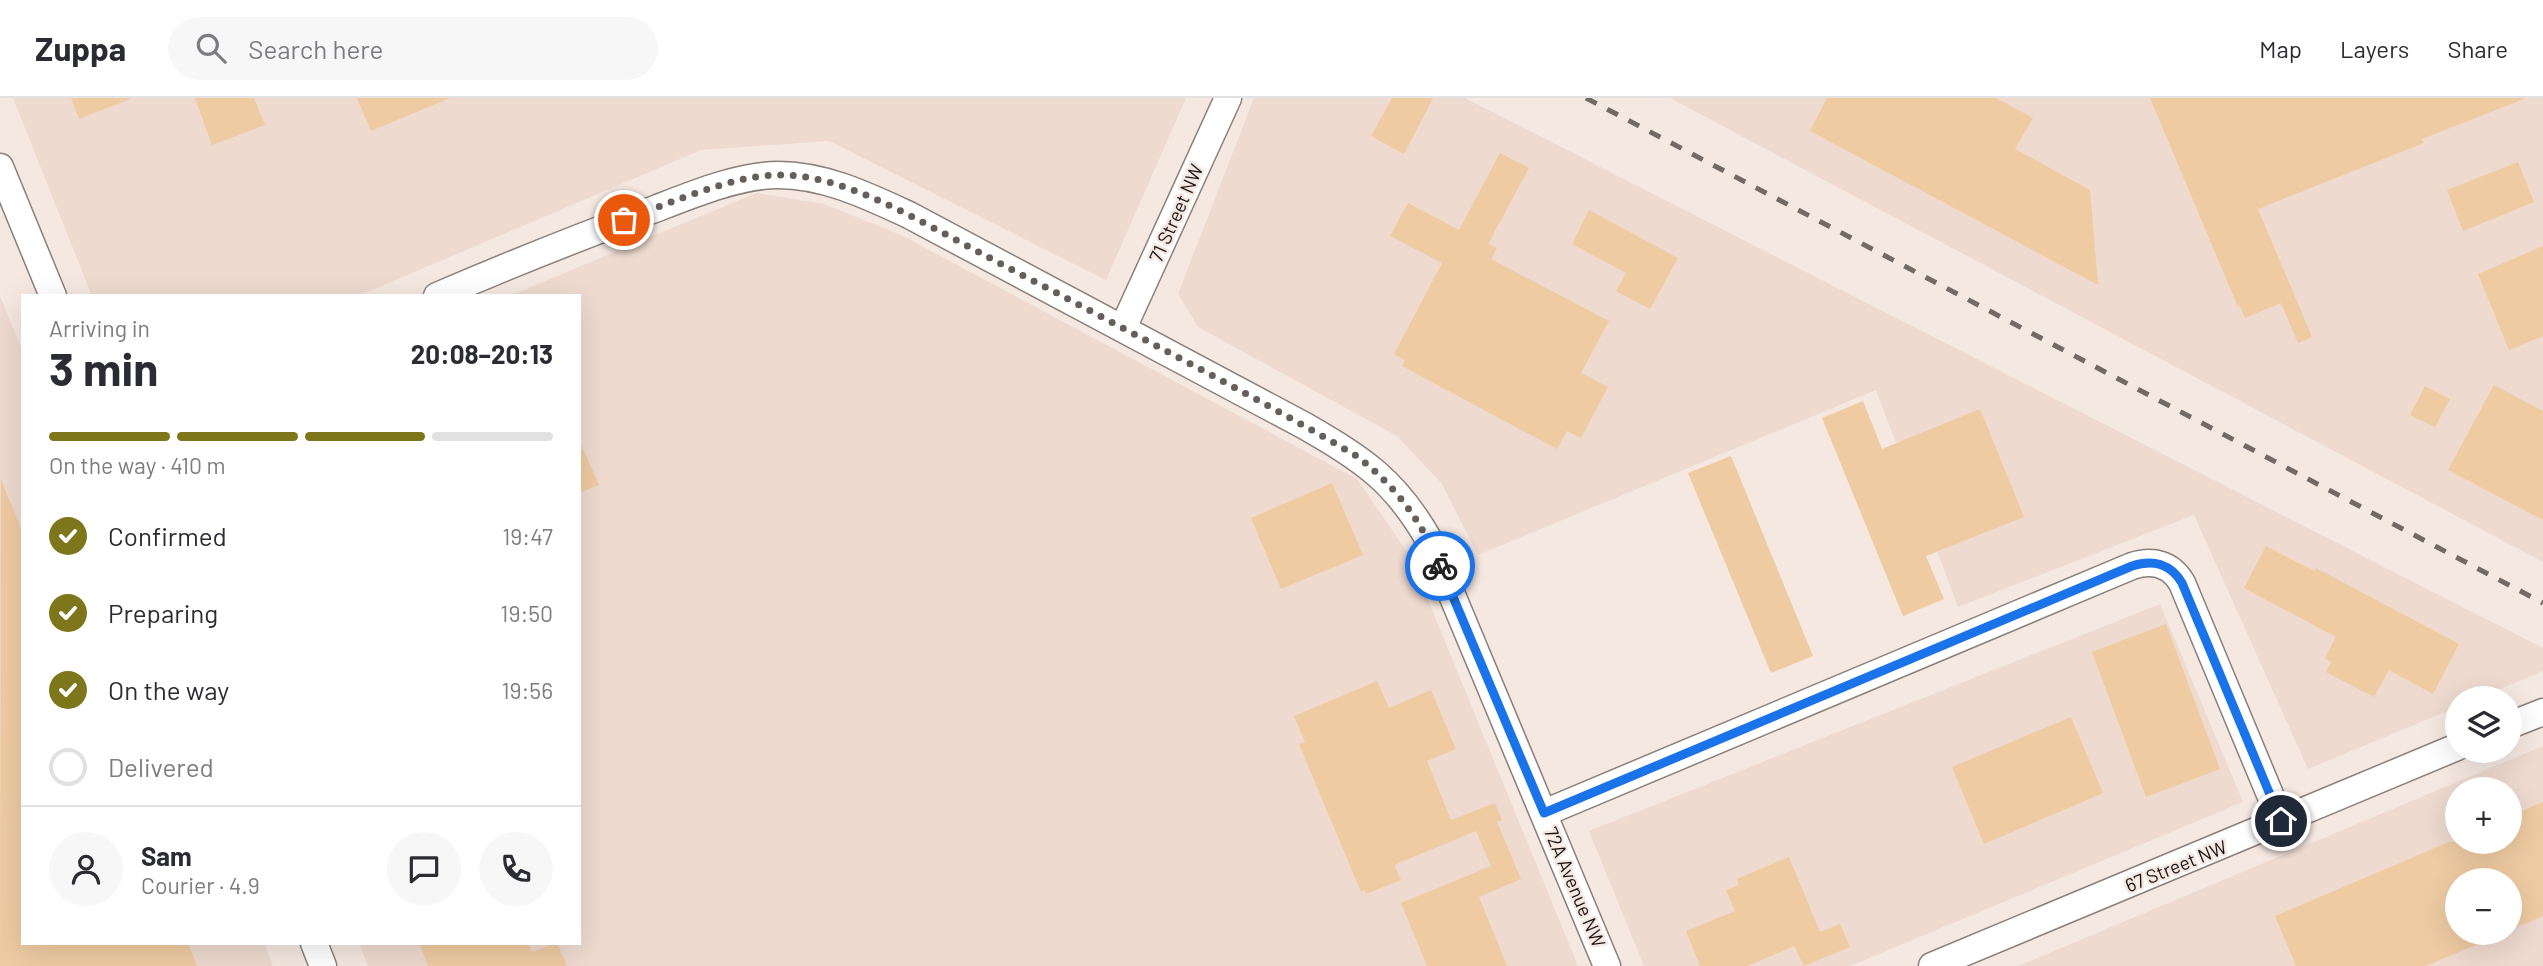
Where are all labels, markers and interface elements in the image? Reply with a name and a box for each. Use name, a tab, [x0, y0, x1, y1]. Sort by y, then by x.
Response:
search box	[168, 17, 658, 80]
text: Zuppa	[35, 28, 126, 68]
icon: search	[192, 29, 230, 67]
text: Search here	[248, 33, 383, 64]
text: Map	[2259, 34, 2302, 63]
text: Layers	[2340, 34, 2409, 63]
text: Share	[2447, 34, 2508, 63]
street label: 71 Street NW	[1144, 160, 1207, 265]
pin	[594, 190, 654, 250]
icon: bag	[605, 201, 643, 239]
text: Arriving in	[49, 314, 150, 342]
text: 20:08–20:13	[411, 338, 553, 369]
text: 3 min	[49, 340, 158, 395]
text: On the way · 410 m	[49, 451, 226, 479]
icon: check	[49, 517, 87, 555]
text: Confirmed	[108, 520, 227, 551]
text: 19:47	[502, 522, 553, 550]
courier	[1405, 531, 1475, 601]
icon: bike	[1421, 547, 1459, 585]
icon: check	[49, 594, 87, 632]
text: Preparing	[108, 597, 218, 628]
text: 19:50	[500, 599, 553, 627]
icon: check	[49, 671, 87, 709]
text: On the way	[108, 674, 229, 705]
text: 19:56	[502, 676, 553, 704]
map controls	[2445, 686, 2522, 945]
button: layers	[2445, 686, 2522, 763]
text: Delivered	[108, 751, 214, 782]
button: +	[2445, 777, 2522, 854]
pin	[2251, 791, 2311, 851]
icon: home	[2262, 802, 2300, 840]
street label: 72A Avenue NW	[1540, 823, 1611, 951]
button: person	[49, 832, 123, 906]
button: chat	[387, 832, 461, 906]
button: phone	[479, 832, 553, 906]
street label: 67 Street NW	[2122, 835, 2230, 896]
text: Sam	[141, 840, 192, 871]
button: −	[2445, 868, 2522, 945]
text: Courier · 4.9	[141, 871, 260, 899]

